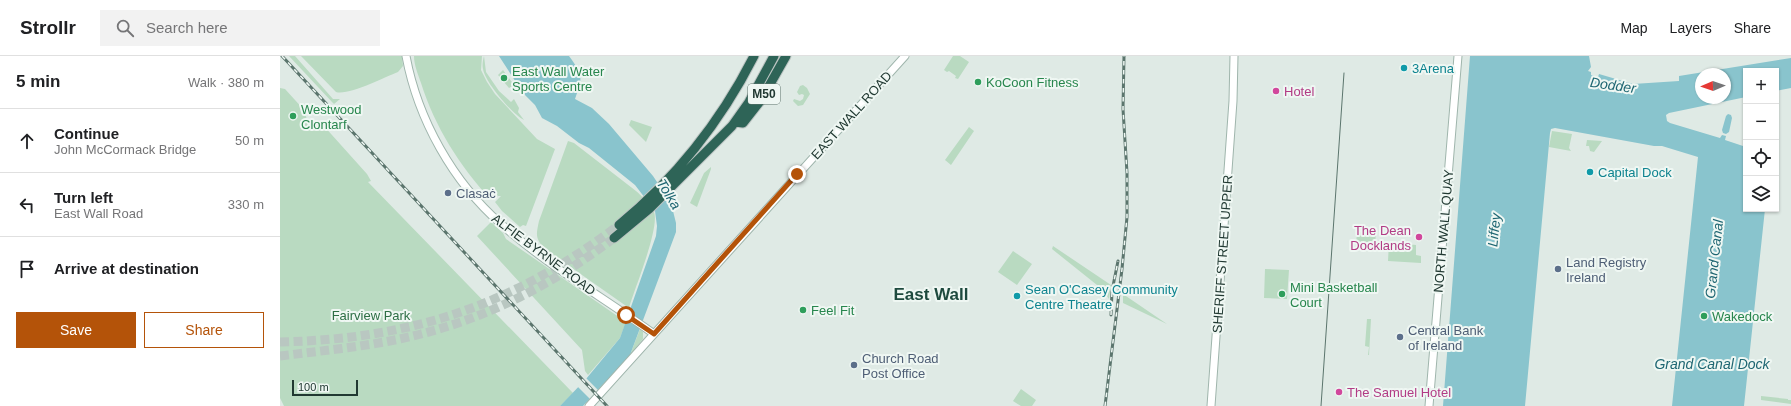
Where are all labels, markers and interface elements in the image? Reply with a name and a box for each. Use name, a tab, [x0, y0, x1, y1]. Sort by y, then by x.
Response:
search box	[100, 10, 380, 46]
text: Strollr	[20, 17, 76, 38]
icon: search	[114, 17, 136, 39]
text: Search here	[146, 19, 228, 36]
text: Map	[1620, 20, 1648, 36]
text: Layers	[1670, 20, 1712, 36]
text: Share	[1734, 20, 1771, 36]
place label: 3Arena	[1412, 61, 1455, 76]
marker: 3Arena	[1399, 63, 1409, 73]
place label: East Wall Water Sports Centre	[512, 64, 605, 94]
street label: EAST WALL ROAD	[808, 68, 895, 162]
north arrow	[1695, 68, 1731, 104]
map controls	[1743, 68, 1779, 212]
button: +	[1743, 68, 1779, 104]
text: 5 min	[16, 72, 60, 91]
marker: East Wall Water Sports Centre	[499, 73, 509, 83]
water label: Dodder	[1589, 74, 1638, 96]
text: Walk · 380 m	[188, 75, 264, 90]
place label: KoCoon Fitness	[986, 75, 1079, 90]
marker: KoCoon Fitness	[973, 77, 983, 87]
road number: M50	[748, 84, 780, 104]
place label: Hotel	[1284, 84, 1314, 99]
marker: Hotel	[1271, 86, 1281, 96]
place label: Westwood Clontarf	[301, 102, 361, 132]
button: −	[1743, 104, 1779, 140]
marker: Westwood Clontarf	[288, 111, 298, 121]
text: Continue	[54, 125, 119, 142]
icon: ahead	[16, 130, 38, 152]
text: 50 m	[235, 133, 264, 148]
button: locate	[1743, 140, 1779, 176]
text: John McCormack Bridge	[54, 142, 196, 157]
route end	[788, 165, 806, 183]
place label: Capital Dock	[1598, 165, 1672, 180]
marker: Capital Dock	[1585, 167, 1595, 177]
street label: NORTH WALL QUAY	[1431, 169, 1456, 293]
street label: SHERIFF STREET UPPER	[1209, 174, 1236, 334]
water label: Tolka	[653, 176, 685, 212]
button: layers	[1743, 176, 1779, 212]
place label: Clasaċ	[456, 186, 496, 201]
marker: Clasaċ	[443, 188, 453, 198]
text: Turn left	[54, 189, 113, 206]
icon: left	[16, 194, 38, 216]
text: 330 m	[228, 197, 264, 212]
text: East Wall Road	[54, 206, 143, 221]
street label: ALFIE BYRNE ROAD	[489, 211, 598, 298]
water label: Liffey	[1484, 212, 1504, 247]
water label: Grand Canal	[1702, 218, 1726, 299]
place label: The Dean Docklands	[1350, 223, 1411, 253]
marker: The Dean Docklands	[1414, 232, 1424, 242]
place label: Land Registry Ireland	[1566, 255, 1647, 285]
icon: arrive	[16, 258, 38, 280]
text: Arrive at destination	[54, 260, 199, 277]
marker: Land Registry Ireland	[1553, 264, 1563, 274]
place label: Mini Basketball Court	[1290, 280, 1378, 310]
place label: Sean O'Casey Community Centre Theatre	[1025, 282, 1178, 312]
district label: East Wall	[894, 285, 968, 304]
marker: Mini Basketball Court	[1277, 289, 1287, 299]
marker: Sean O'Casey Community Centre Theatre	[1012, 291, 1022, 301]
place label: Feel Fit	[811, 303, 855, 318]
marker: Feel Fit	[798, 305, 808, 315]
route start	[617, 306, 635, 324]
park label: Fairview Park	[332, 308, 411, 323]
place label: Wakedock	[1712, 309, 1773, 324]
marker: Wakedock	[1699, 311, 1709, 321]
button: Save	[16, 312, 136, 348]
button: Share	[144, 312, 264, 348]
place label: Central Bank of Ireland	[1408, 323, 1484, 353]
marker: Central Bank of Ireland	[1395, 332, 1405, 342]
place label: Church Road Post Office	[862, 351, 939, 381]
water label: Grand Canal Dock	[1654, 356, 1771, 372]
marker: Church Road Post Office	[849, 360, 859, 370]
scale bar	[292, 378, 358, 397]
text: 100 m	[298, 381, 329, 393]
place label: The Samuel Hotel	[1347, 385, 1451, 400]
marker: The Samuel Hotel	[1334, 387, 1344, 397]

